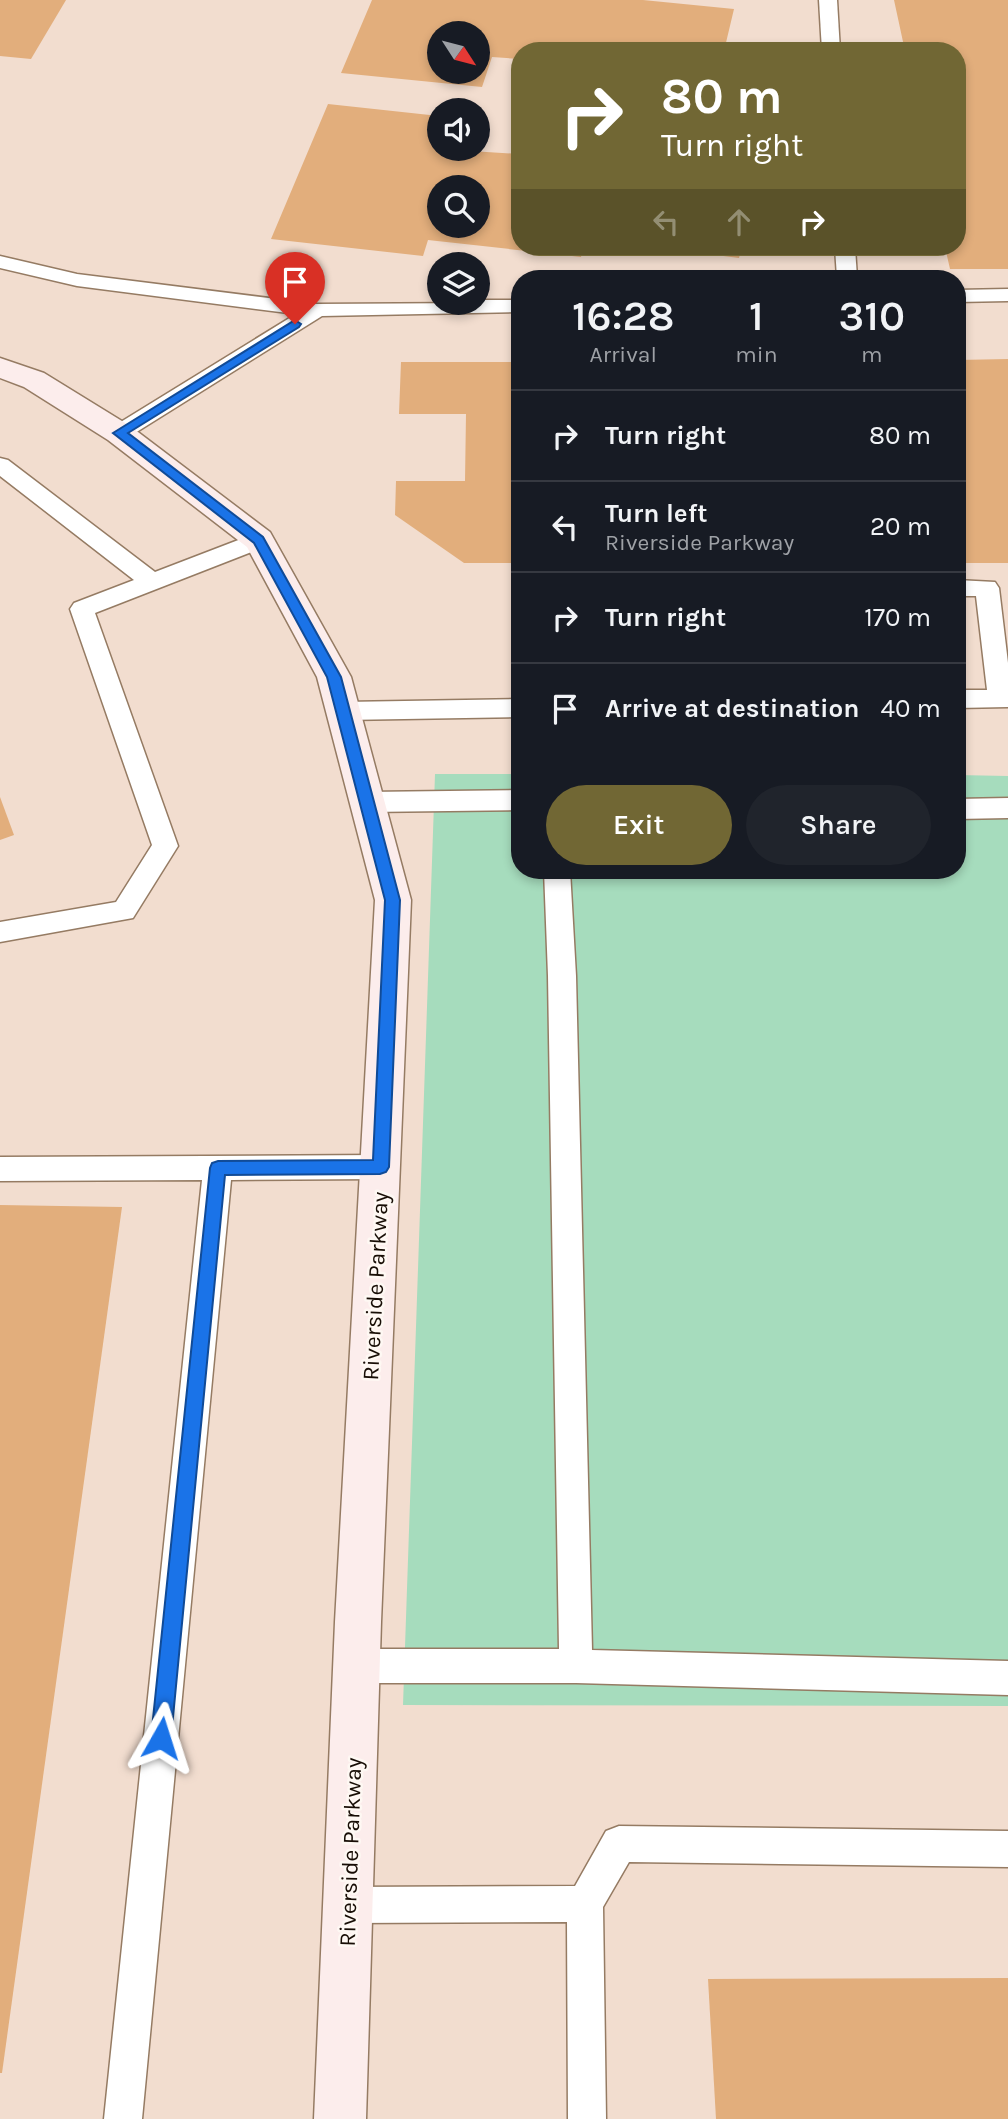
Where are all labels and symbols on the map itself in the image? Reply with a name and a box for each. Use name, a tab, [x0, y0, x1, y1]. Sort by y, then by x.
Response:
north arrow	[427, 21, 490, 84]
pin	[265, 252, 325, 324]
street label: Riverside Parkway	[357, 1191, 394, 1381]
position arrow	[124, 1701, 198, 1775]
street label: Riverside Parkway	[334, 1757, 367, 1947]

